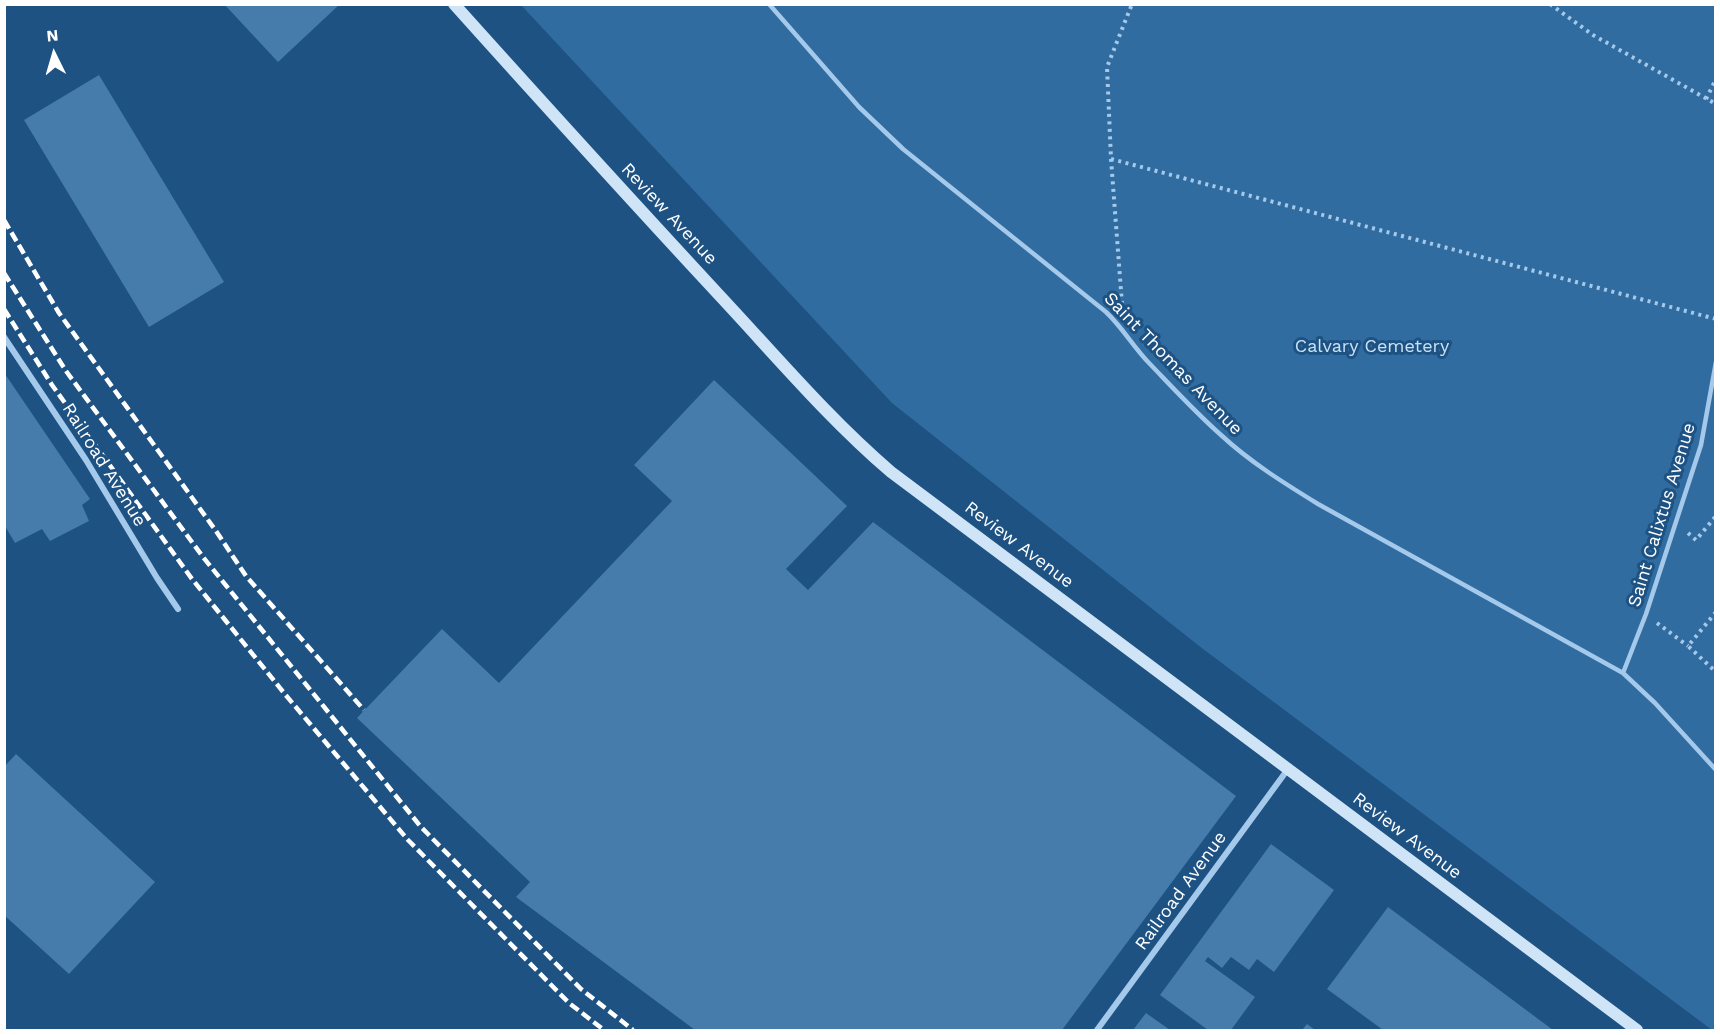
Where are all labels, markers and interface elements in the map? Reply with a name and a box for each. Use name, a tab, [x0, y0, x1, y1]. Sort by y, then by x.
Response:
north arrow	[24, 24, 84, 84]
text: N	[46, 26, 59, 46]
street label: Review Avenue	[616, 159, 722, 269]
street label: Saint Thomas Avenue	[1099, 288, 1247, 440]
park label: Calvary Cemetery	[1295, 336, 1449, 358]
street label: Railroad Avenue	[57, 399, 151, 531]
street label: Saint Calixtus Avenue	[1624, 420, 1700, 610]
street label: Review Avenue	[960, 497, 1078, 593]
street label: Review Avenue	[1348, 788, 1466, 884]
street label: Railroad Avenue	[1131, 827, 1231, 955]

